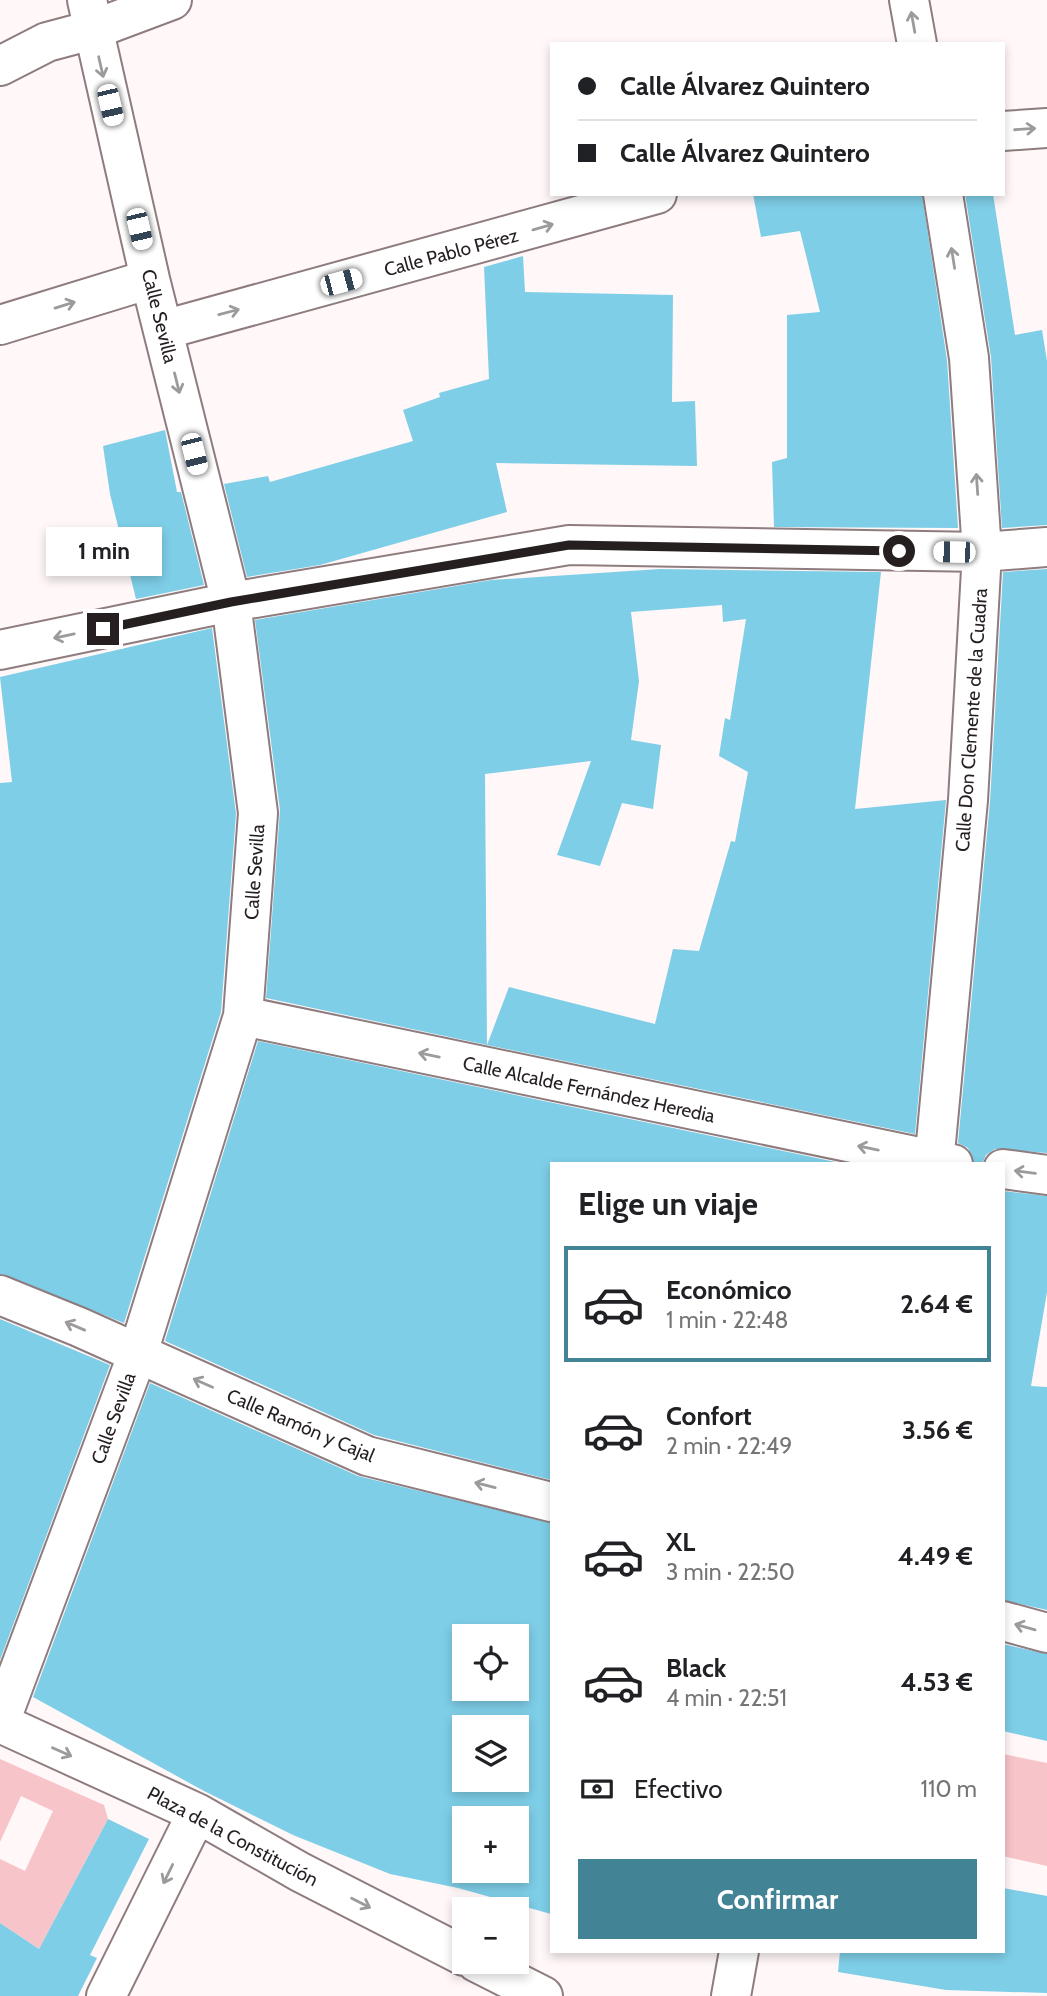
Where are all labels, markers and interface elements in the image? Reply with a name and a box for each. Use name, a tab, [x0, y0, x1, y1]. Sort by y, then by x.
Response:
one-way arrow	[906, 11, 919, 34]
one-way arrow	[95, 55, 108, 78]
text: Calle Álvarez Quintero	[620, 70, 870, 102]
car	[96, 82, 125, 128]
one-way arrow	[1013, 123, 1036, 136]
text: Calle Álvarez Quintero	[620, 137, 870, 169]
car	[125, 206, 154, 252]
one-way arrow	[532, 219, 554, 232]
street label: Calle Pablo Pérez	[382, 224, 521, 281]
one-way arrow	[946, 247, 959, 270]
car	[318, 266, 365, 298]
street label: Calle Sevilla	[137, 267, 182, 365]
one-way arrow	[54, 297, 76, 310]
one-way arrow	[217, 305, 240, 318]
one-way arrow	[171, 371, 184, 394]
car	[179, 431, 210, 477]
one-way arrow	[971, 473, 984, 496]
callout: 1 min	[45, 528, 161, 576]
route start	[883, 535, 915, 567]
text: 1 min	[78, 537, 130, 565]
car	[933, 541, 976, 563]
street label: Calle Don Clemente de la Cuadra	[951, 587, 992, 853]
route end	[87, 613, 119, 645]
one-way arrow	[53, 630, 76, 644]
street label: Calle Sevilla	[240, 823, 269, 921]
one-way arrow	[418, 1048, 441, 1062]
street label: Calle Alcalde Fernández Heredia	[461, 1052, 717, 1127]
one-way arrow	[857, 1140, 880, 1154]
one-way arrow	[1014, 1165, 1037, 1178]
text: Elige un viaje	[578, 1184, 758, 1223]
icon: car	[582, 1273, 645, 1336]
text: Económico	[666, 1274, 792, 1306]
text: 2.64 €	[900, 1288, 973, 1320]
text: 1 min · 22:48	[666, 1306, 789, 1334]
one-way arrow	[65, 1318, 87, 1331]
street label: Calle Sevilla	[86, 1369, 141, 1467]
one-way arrow	[193, 1376, 214, 1389]
street label: Calle Ramón y Cajal	[223, 1384, 379, 1467]
icon: car	[582, 1399, 645, 1462]
text: Confort	[666, 1400, 752, 1432]
text: 3.56 €	[902, 1414, 973, 1446]
text: 2 min · 22:49	[666, 1432, 792, 1460]
one-way arrow	[474, 1478, 497, 1491]
icon: car	[582, 1525, 645, 1588]
text: XL	[666, 1526, 695, 1558]
text: 4.49 €	[898, 1540, 973, 1572]
text: 3 min · 22:50	[666, 1558, 795, 1586]
one-way arrow	[1014, 1620, 1037, 1633]
map controls	[452, 1624, 529, 1974]
button: locate	[452, 1624, 529, 1701]
icon: car	[582, 1651, 645, 1714]
text: Black	[666, 1652, 726, 1684]
text: 4.53 €	[901, 1666, 973, 1698]
text: 4 min · 22:51	[666, 1684, 787, 1712]
button: layers	[452, 1715, 529, 1792]
one-way arrow	[51, 1746, 72, 1759]
icon: cash	[578, 1770, 616, 1808]
text: Efectivo	[634, 1773, 723, 1805]
text: 110 m	[921, 1775, 977, 1803]
street label: Plaza de la Constitución	[143, 1782, 322, 1891]
button: +	[452, 1806, 529, 1883]
button: Confirmar	[578, 1859, 977, 1939]
one-way arrow	[160, 1863, 174, 1884]
one-way arrow	[350, 1897, 371, 1910]
button: −	[452, 1897, 529, 1974]

